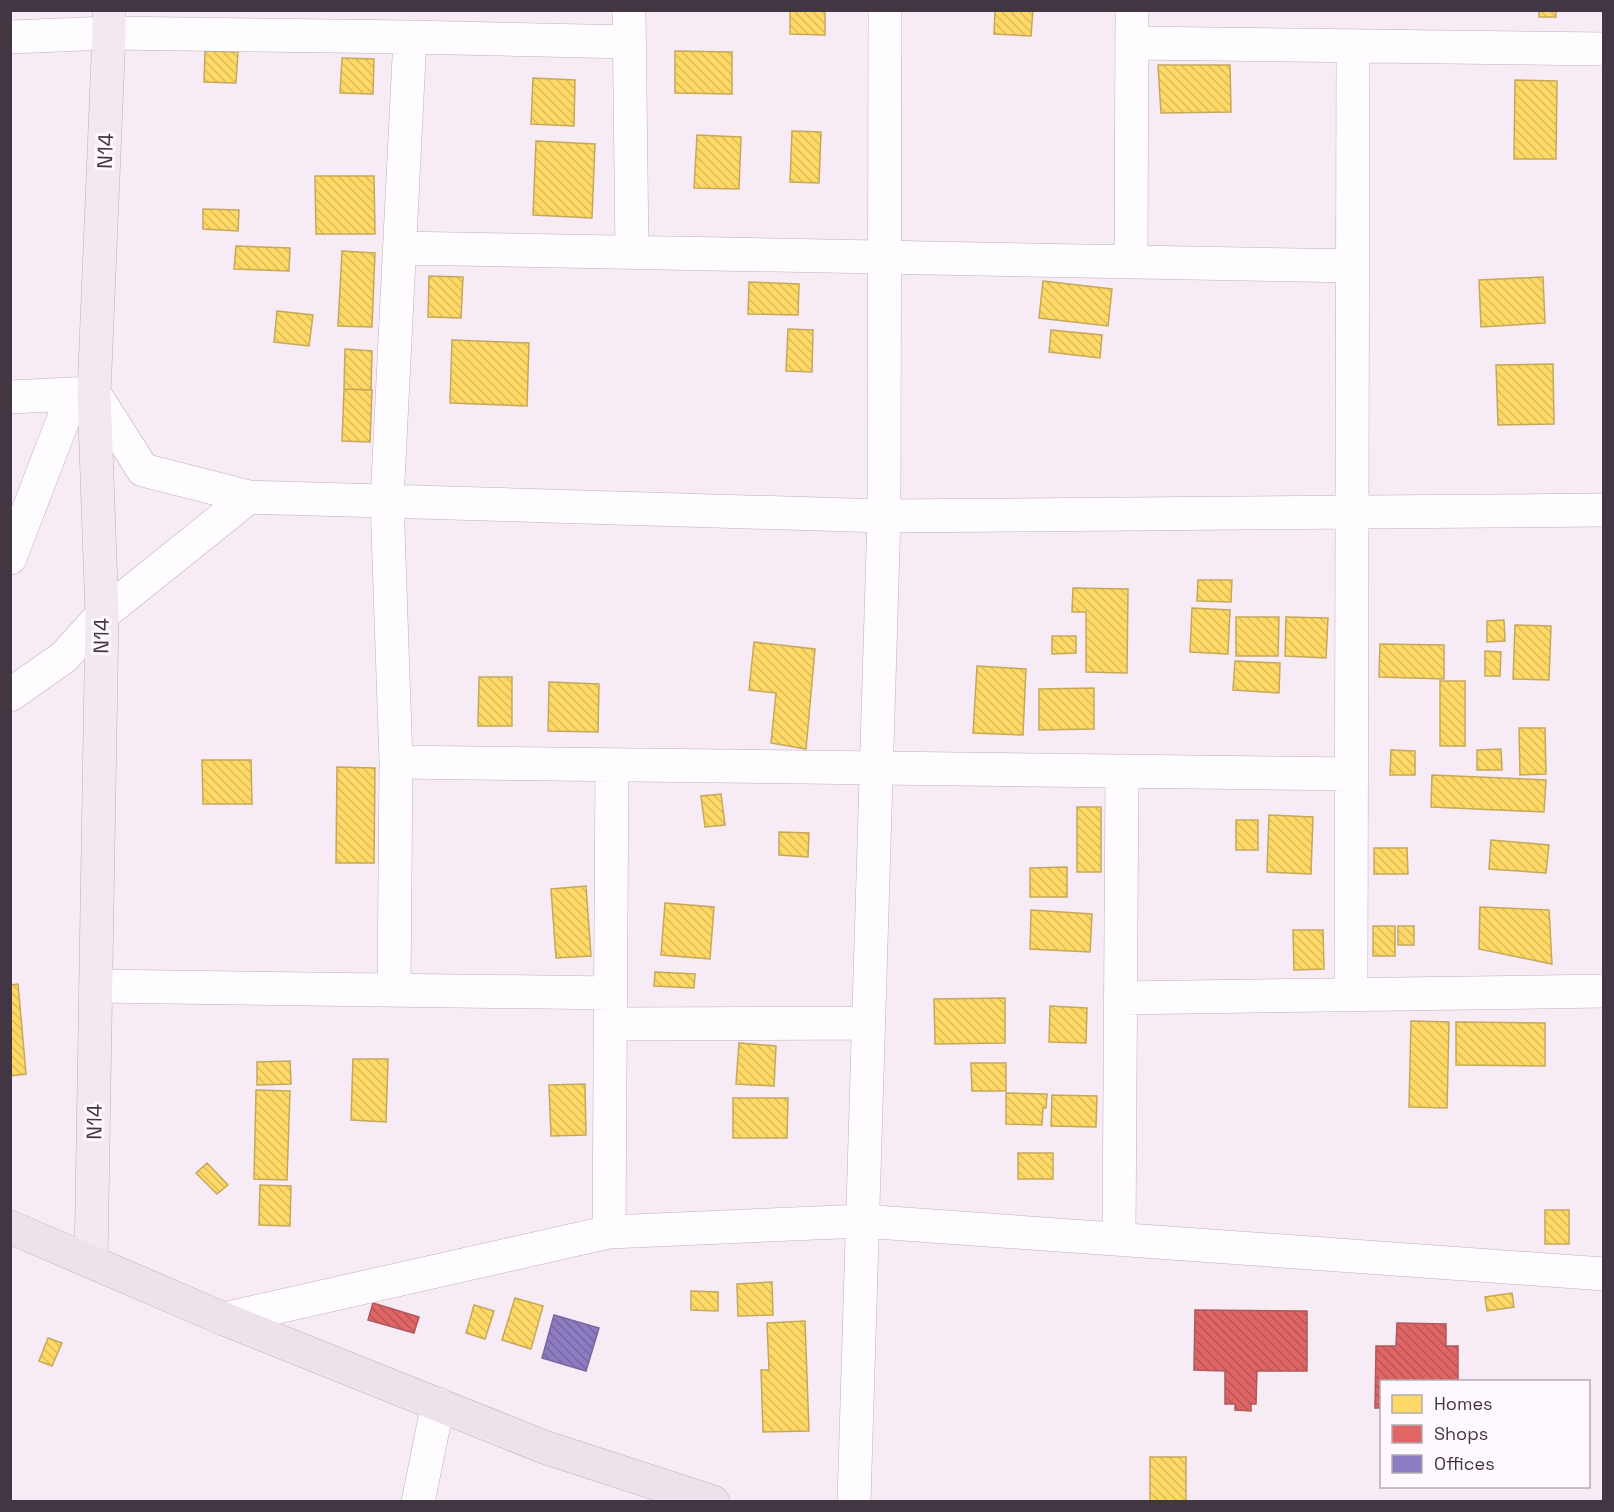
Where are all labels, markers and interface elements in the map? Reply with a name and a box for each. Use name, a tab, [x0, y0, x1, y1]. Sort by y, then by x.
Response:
street label: N14	[91, 133, 119, 169]
street label: N14	[87, 618, 115, 654]
street label: N14	[80, 1104, 108, 1140]
legend	[1380, 1380, 1590, 1488]
text: Homes	[1434, 1392, 1493, 1415]
text: Shops	[1434, 1422, 1488, 1445]
text: Offices	[1434, 1452, 1495, 1475]

